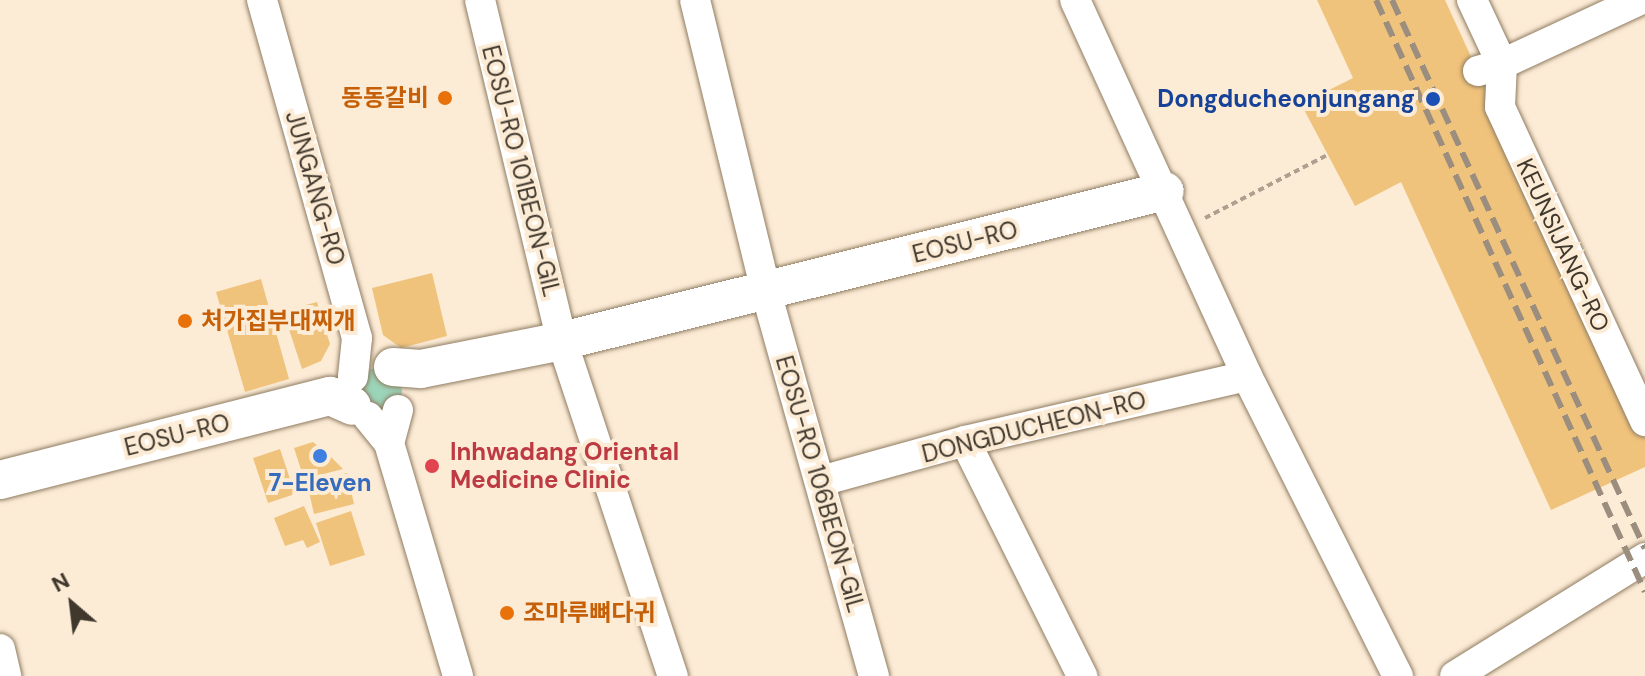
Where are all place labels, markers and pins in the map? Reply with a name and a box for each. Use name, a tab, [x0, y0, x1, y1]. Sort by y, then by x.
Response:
place label: 동동갈비	[341, 84, 429, 112]
place label: Dongducheonjungang	[1157, 85, 1415, 113]
marker: Dongducheonjungang	[1422, 88, 1444, 110]
marker: 동동갈비	[436, 89, 454, 107]
place label: 처가집부대찌개	[201, 307, 356, 335]
marker: 처가집부대찌개	[176, 312, 194, 330]
place label: Inhwadang Oriental Medicine Clinic	[450, 438, 679, 494]
marker: 7-Eleven	[311, 447, 329, 465]
marker: Inhwadang Oriental Medicine Clinic	[421, 455, 443, 477]
place label: 7-Eleven	[268, 469, 372, 497]
place label: 조마루뼈다귀	[523, 599, 655, 627]
marker: 조마루뼈다귀	[498, 604, 516, 622]

